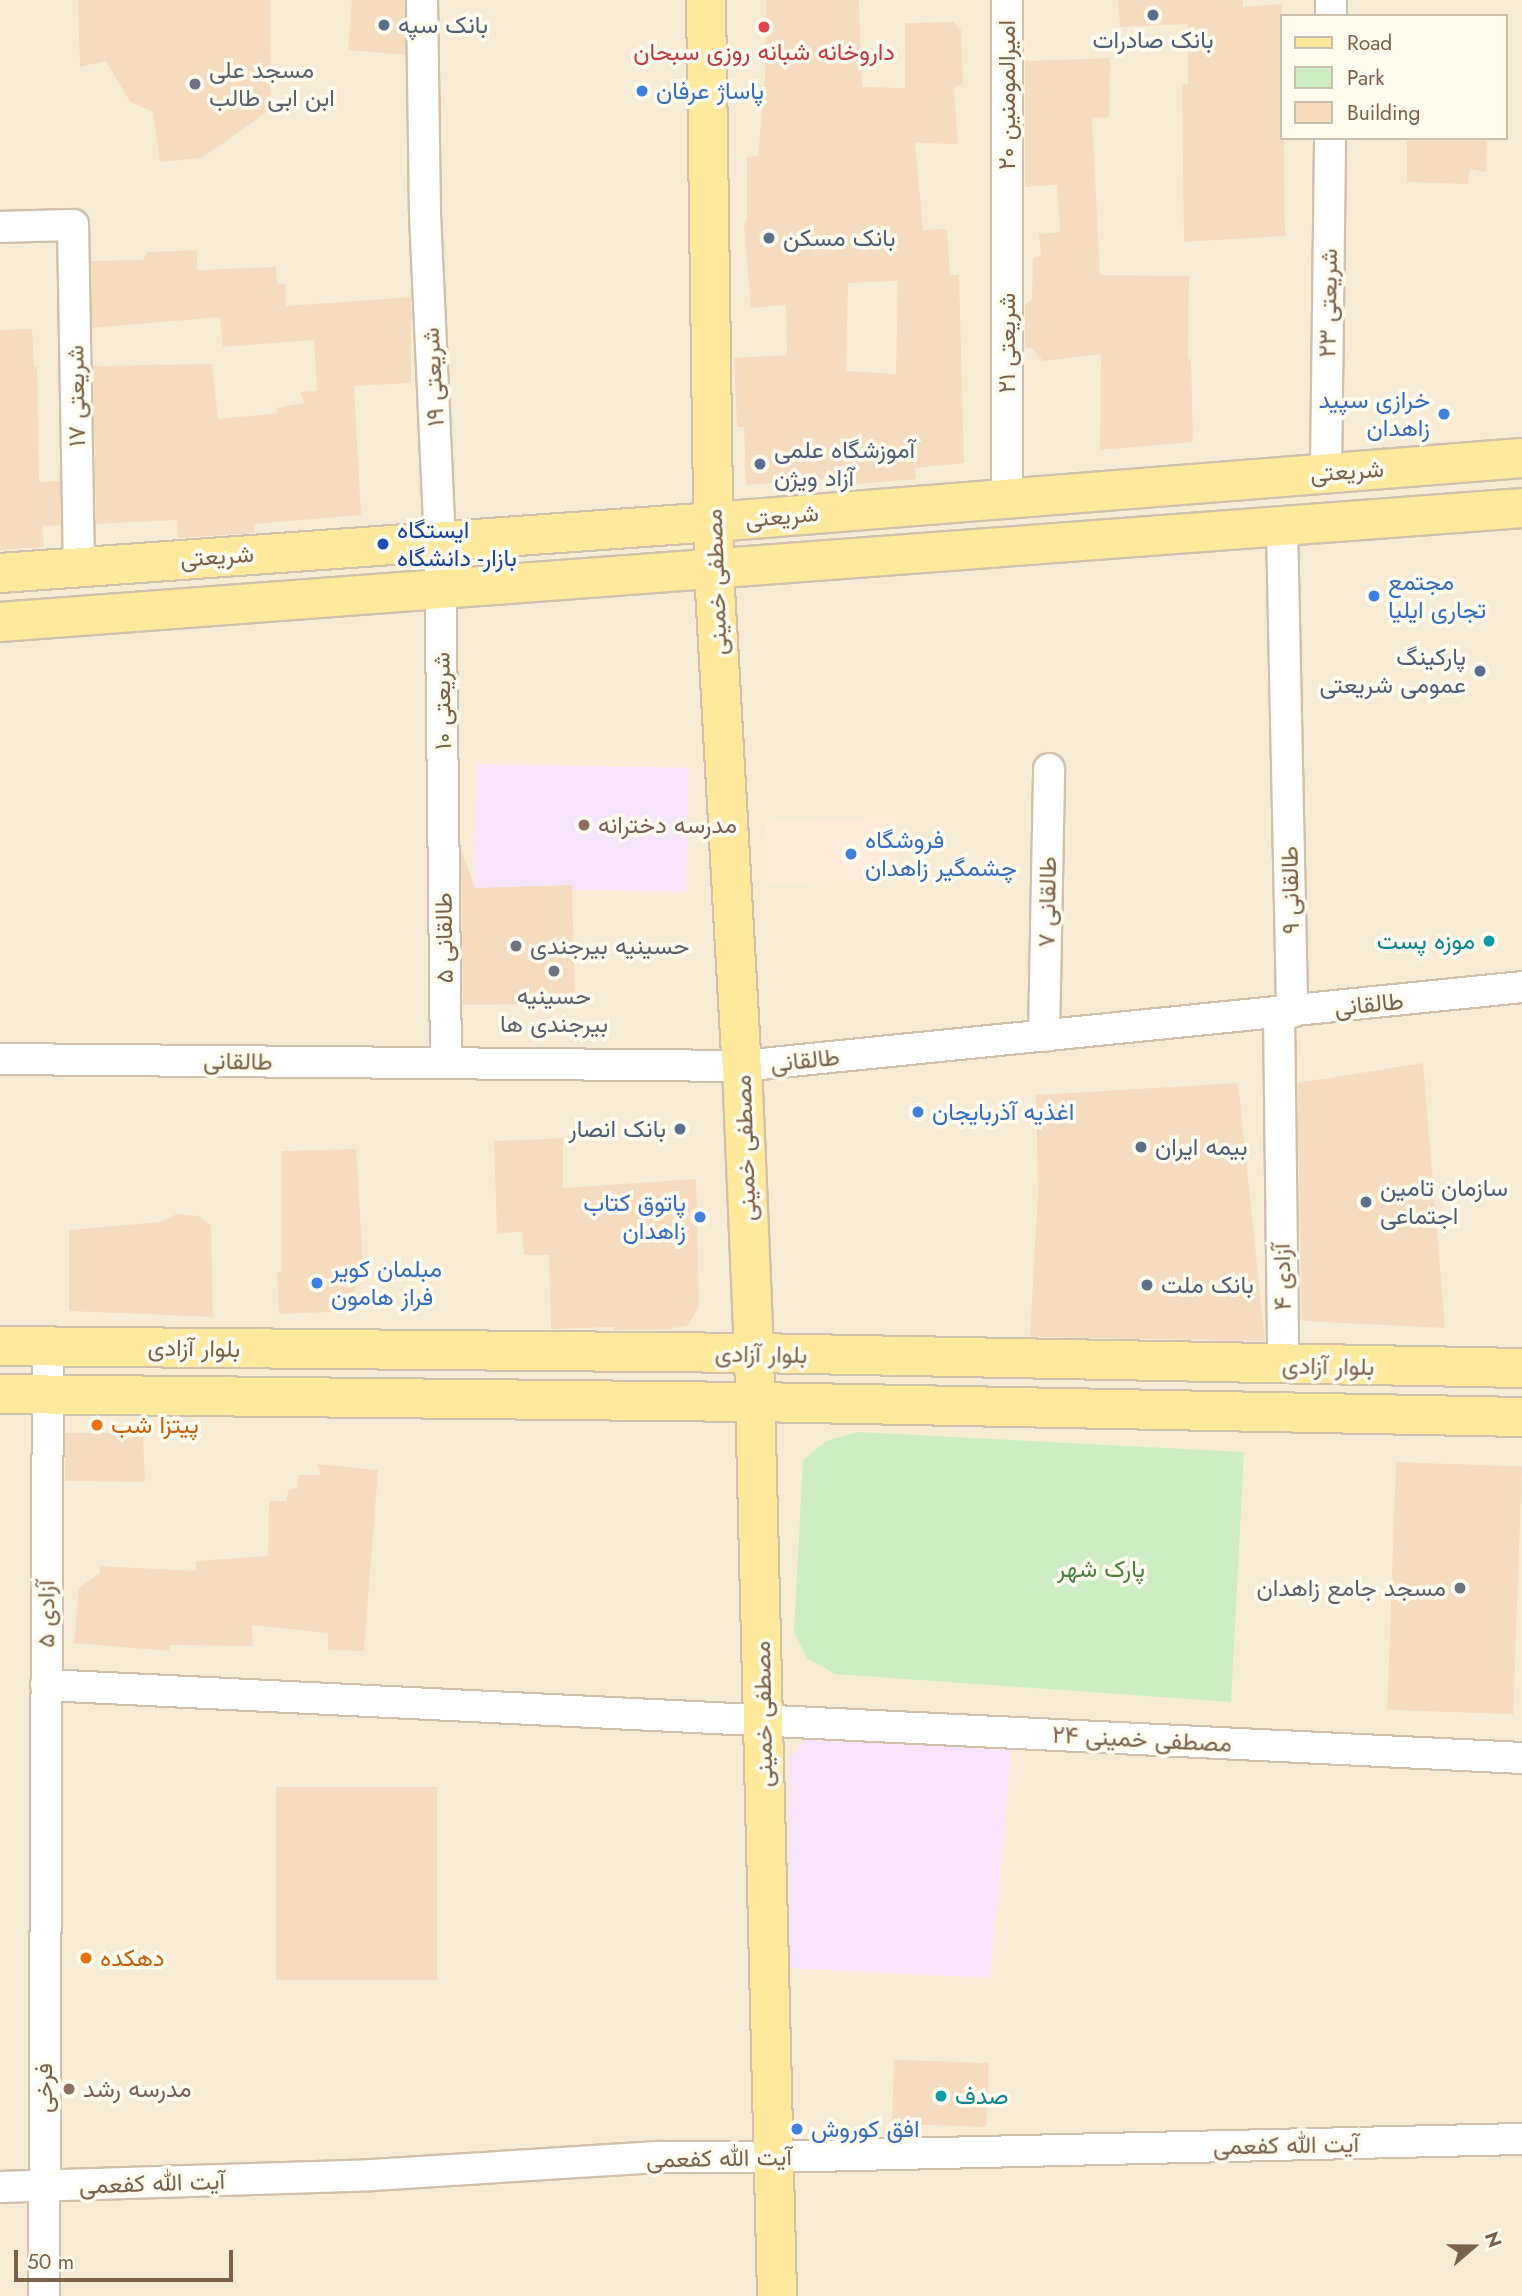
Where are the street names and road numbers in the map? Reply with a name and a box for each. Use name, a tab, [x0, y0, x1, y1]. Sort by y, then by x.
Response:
street label: امیرالمومنین ۲۰	[993, 20, 1021, 170]
street label: شریعتی ۲۳	[1313, 248, 1343, 358]
street label: شریعتی ۲۱	[993, 293, 1021, 393]
street label: شریعتی ۱۹	[416, 327, 450, 427]
street label: شریعتی ۱۷	[61, 345, 91, 447]
street label: شریعتی	[1309, 454, 1385, 488]
street label: شریعتی	[744, 498, 820, 534]
street label: مصطفی خمینی	[699, 508, 733, 656]
street label: شریعتی	[179, 539, 255, 573]
street label: شریعتی ۱۰	[427, 652, 457, 750]
street label: طالقانی ۹	[1275, 846, 1305, 934]
street label: طالقانی ۷	[1032, 856, 1062, 948]
street label: طالقانی ۵	[429, 892, 459, 984]
street label: طالقانی	[1333, 986, 1405, 1022]
street label: طالقانی	[769, 1042, 841, 1078]
street label: طالقانی	[203, 1046, 273, 1076]
street label: مصطفی خمینی	[728, 1074, 762, 1222]
street label: آزادی ۴	[1267, 1243, 1297, 1311]
street label: بلوار آزادی	[148, 1333, 240, 1363]
street label: بلوار آزادی	[715, 1339, 807, 1369]
street label: بلوار آزادی	[1282, 1351, 1374, 1381]
street label: آزادی ۵	[32, 1580, 60, 1648]
street label: مصطفی خمینی	[747, 1640, 779, 1788]
street label: مصطفی خمینی ۲۴	[1051, 1720, 1233, 1758]
street label: فرخی	[30, 2063, 58, 2113]
street label: آیت الله کفعمی	[1213, 2129, 1359, 2161]
street label: آیت الله کفعمی	[646, 2142, 792, 2174]
street label: آیت الله کفعمی	[79, 2166, 225, 2200]

